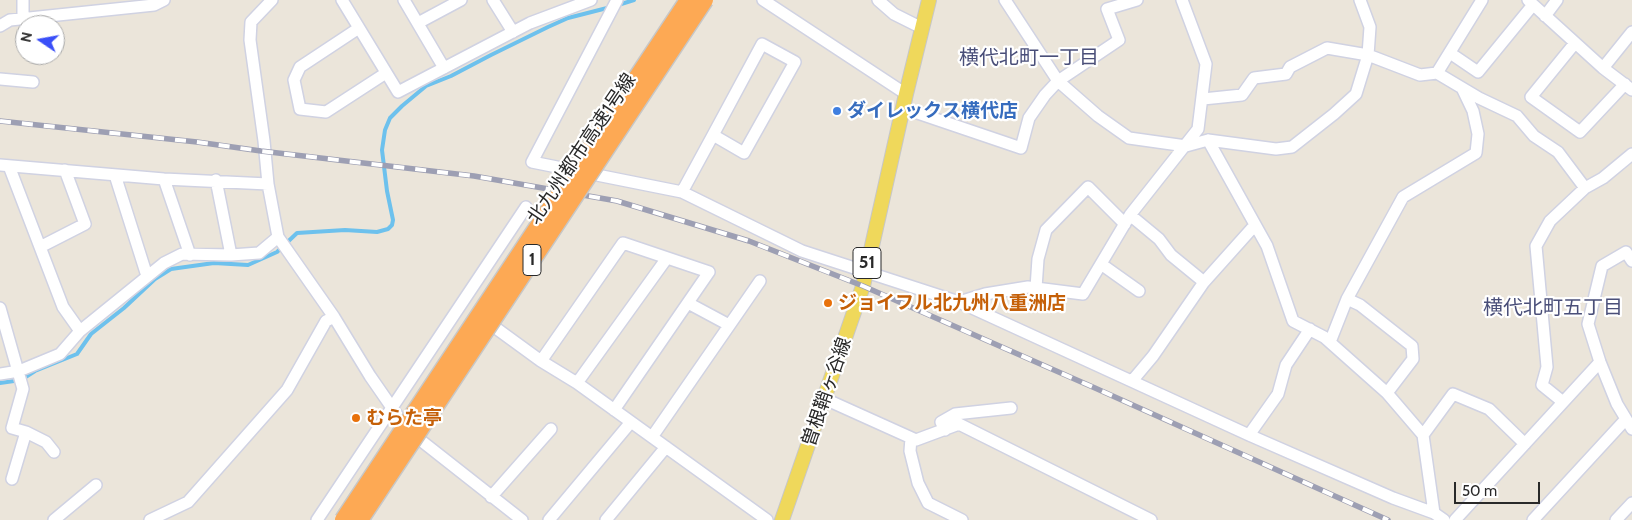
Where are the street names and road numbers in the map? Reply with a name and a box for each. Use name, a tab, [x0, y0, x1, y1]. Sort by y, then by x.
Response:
street label: 北九州都市高速1号線	[523, 69, 641, 229]
road number: 1	[523, 244, 541, 276]
road number: 51	[853, 248, 881, 278]
street label: 曽根鞘ヶ谷線	[798, 334, 856, 450]

